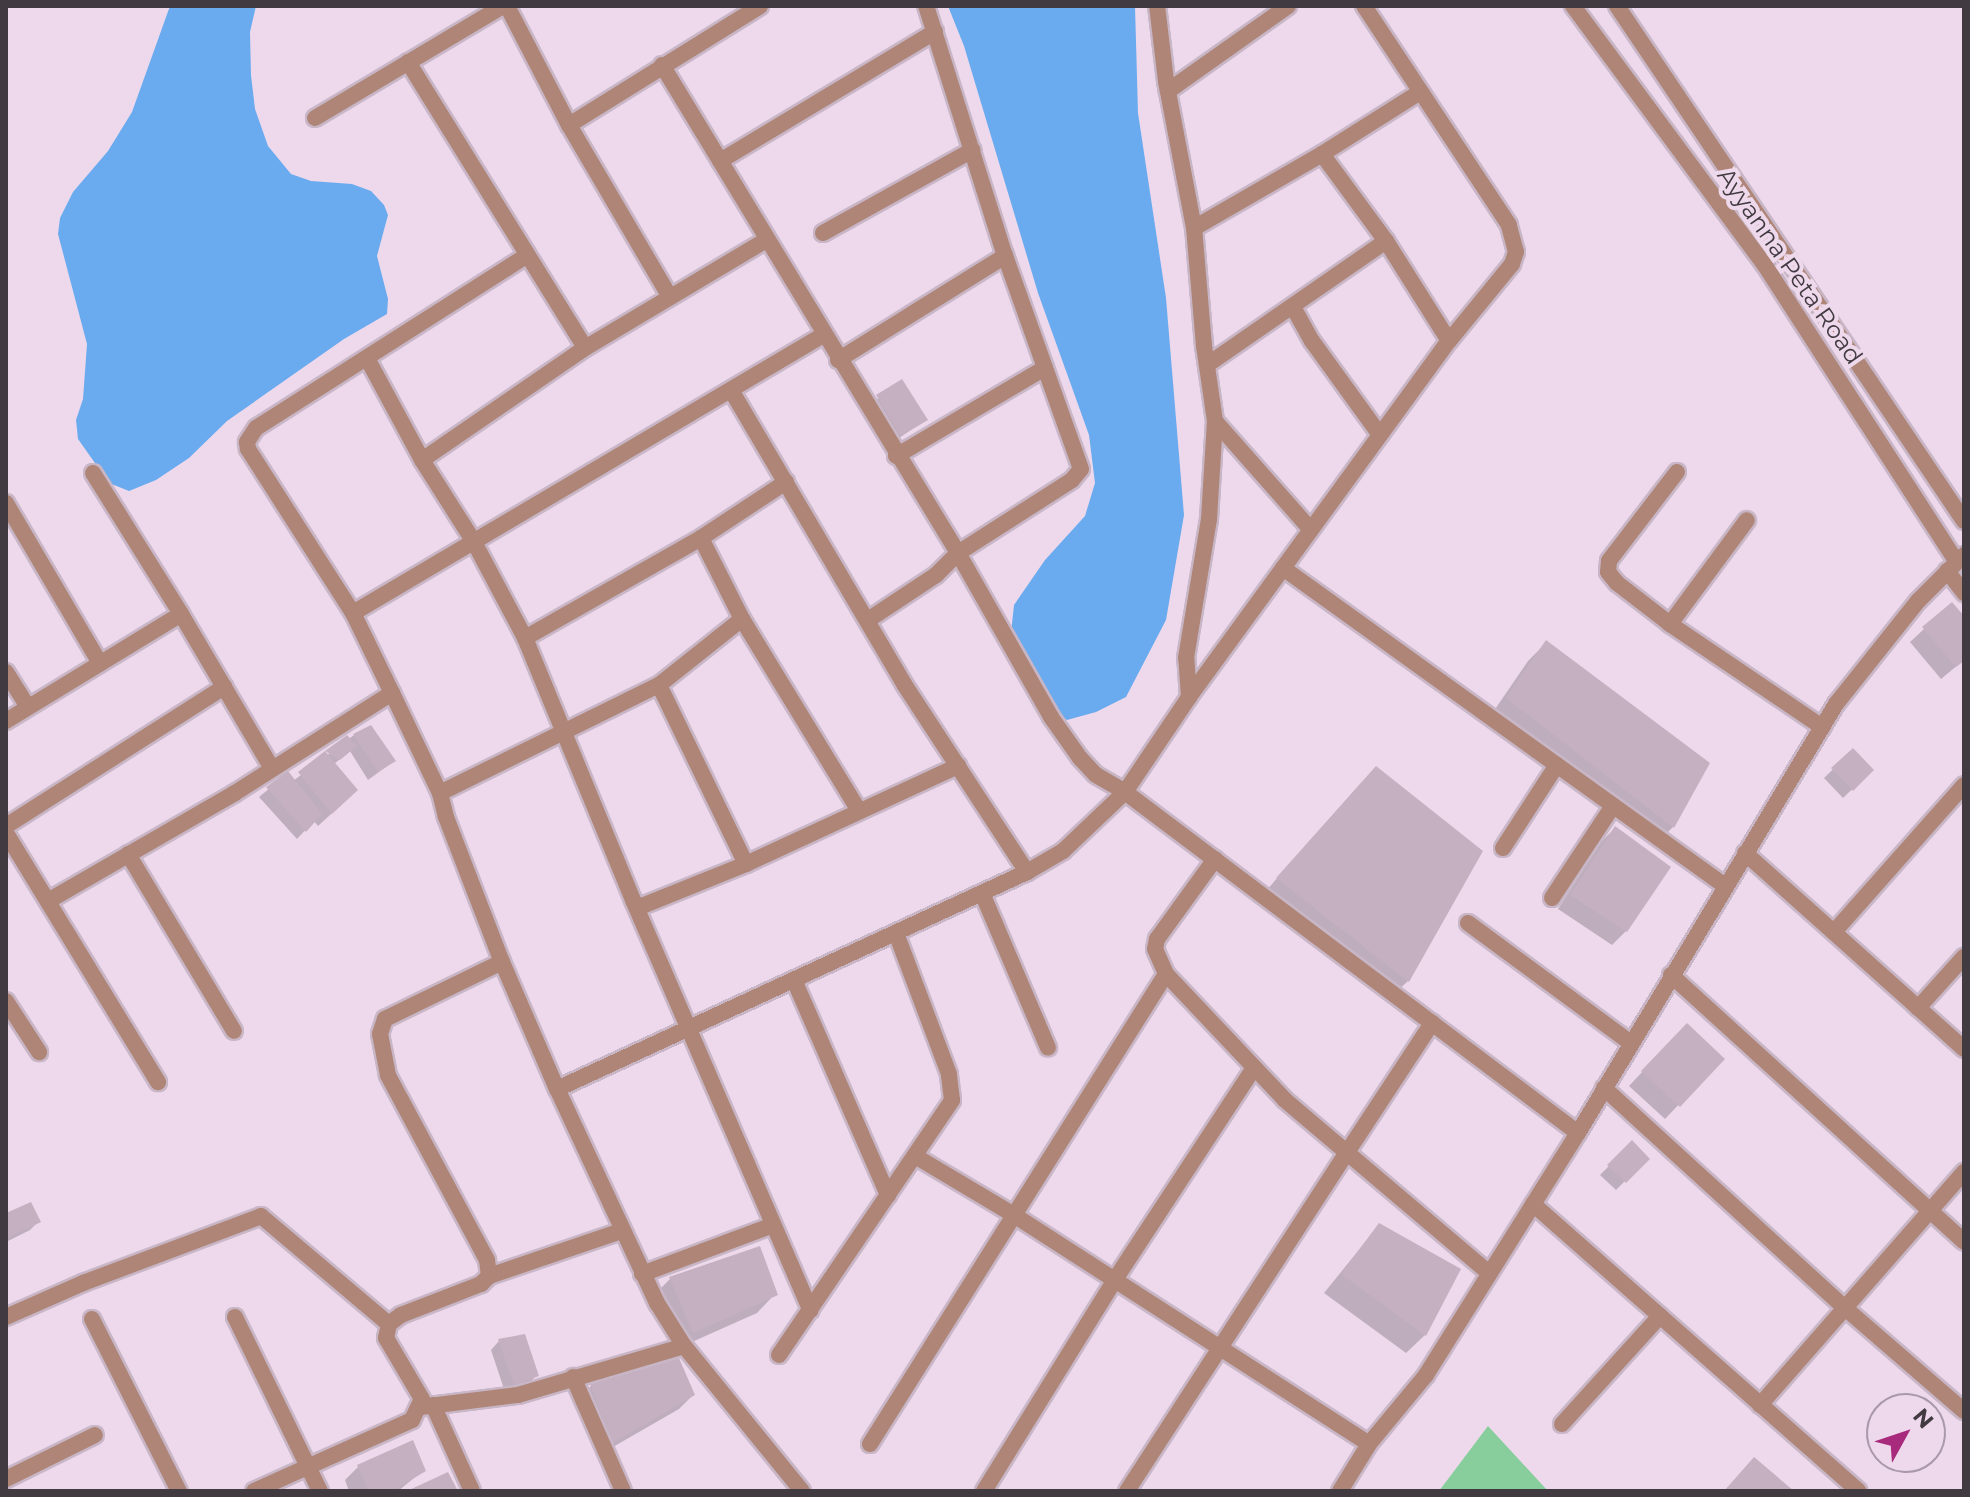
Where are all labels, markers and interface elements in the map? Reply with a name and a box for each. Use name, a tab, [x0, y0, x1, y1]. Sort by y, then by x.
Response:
street label: Ayyanna Peta Road	[1711, 162, 1869, 370]
north arrow	[1866, 1393, 1946, 1473]
text: N	[1907, 1403, 1939, 1434]

